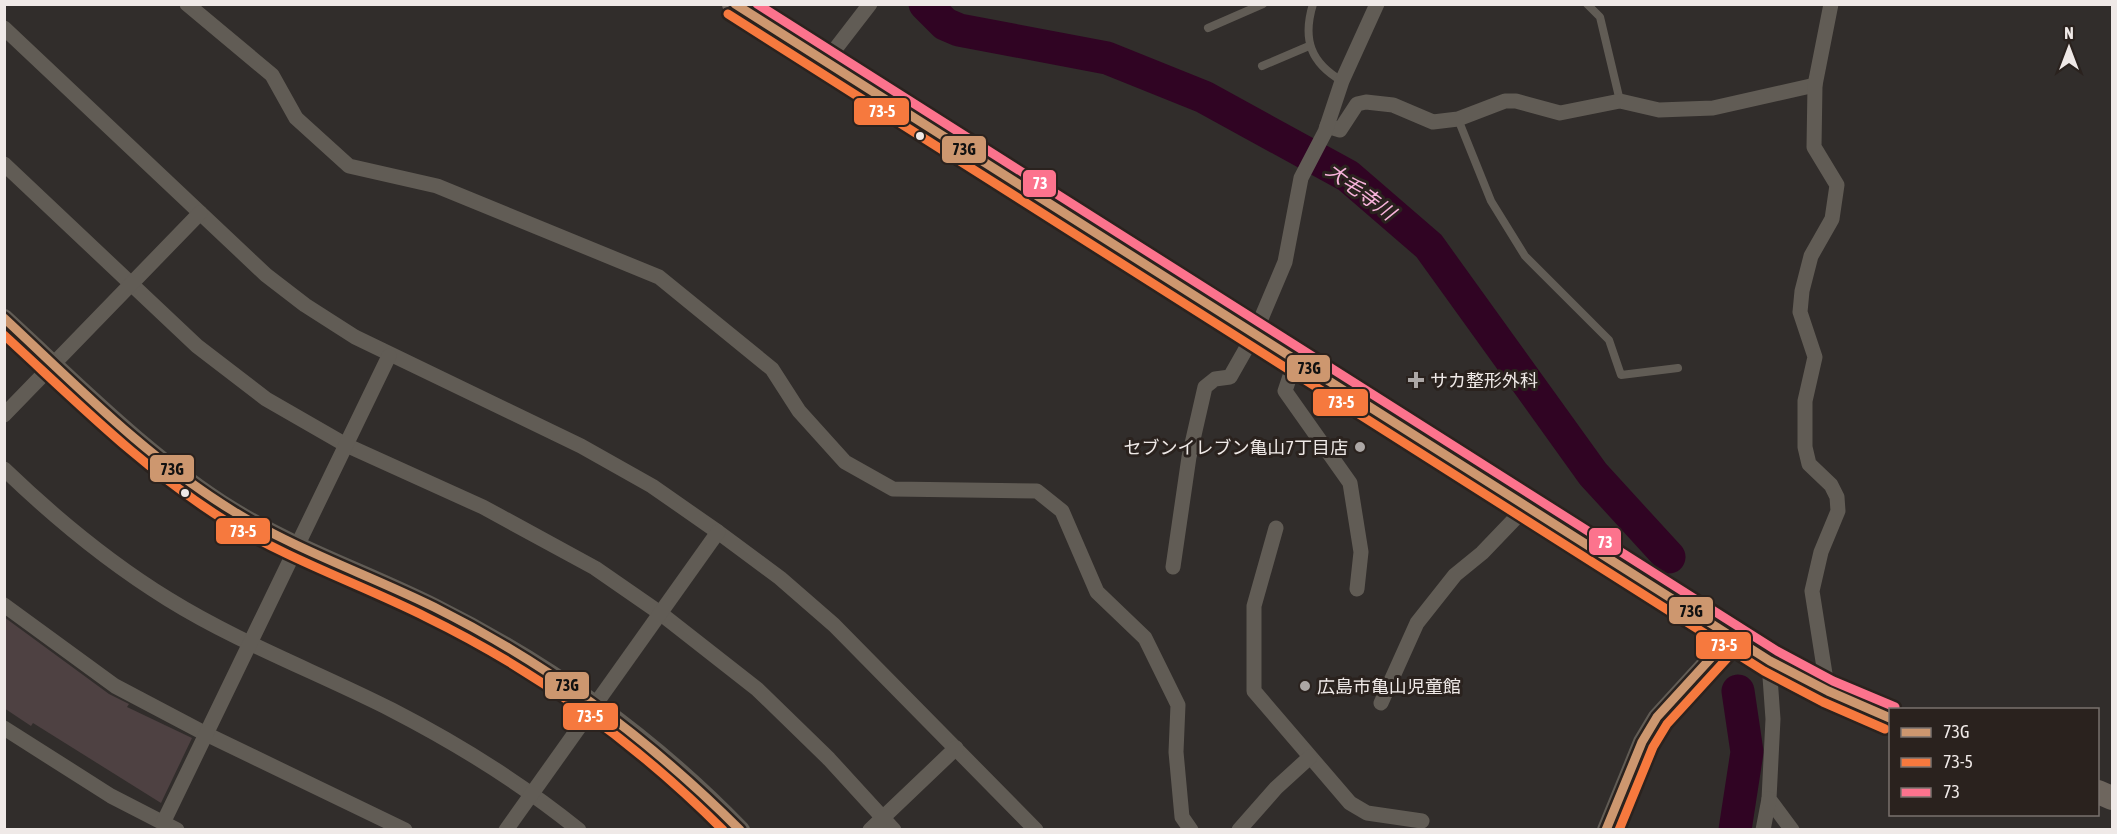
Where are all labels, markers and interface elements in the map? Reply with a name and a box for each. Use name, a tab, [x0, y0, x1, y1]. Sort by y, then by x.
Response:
north arrow	[2039, 18, 2099, 78]
text: N	[2064, 24, 2074, 42]
line badge: 73-5	[853, 97, 910, 126]
text: 73-5	[869, 102, 896, 120]
unlabelled marker	[914, 130, 926, 142]
line badge: 73G	[941, 135, 987, 164]
text: 73G	[952, 140, 976, 158]
water label: 大毛寺川	[1322, 158, 1401, 225]
line badge: 73	[1022, 169, 1057, 198]
text: 73	[1032, 174, 1048, 192]
line badge: 73G	[1286, 354, 1331, 383]
text: 73G	[1297, 359, 1321, 377]
place label: サカ整形外科	[1430, 370, 1538, 391]
marker: サカ整形外科	[1407, 371, 1425, 389]
line badge: 73-5	[1312, 388, 1369, 417]
text: 73-5	[1328, 393, 1355, 411]
place label: セブンイレブン亀山7丁目店	[1124, 437, 1348, 458]
marker: セブンイレブン亀山7丁目店	[1353, 440, 1367, 454]
line badge: 73G	[149, 454, 195, 483]
text: 73G	[160, 460, 184, 478]
unlabelled marker	[179, 487, 191, 499]
line badge: 73-5	[215, 517, 271, 545]
text: 73-5	[230, 522, 257, 540]
line badge: 73	[1588, 527, 1622, 556]
text: 73	[1597, 533, 1613, 551]
line badge: 73G	[1668, 596, 1714, 625]
text: 73G	[1679, 602, 1703, 620]
line badge: 73-5	[1695, 631, 1752, 660]
text: 73-5	[1711, 636, 1738, 654]
line badge: 73G	[544, 671, 590, 700]
text: 73G	[555, 676, 579, 694]
place label: 広島市亀山児童館	[1317, 676, 1461, 697]
marker: 広島市亀山児童館	[1298, 679, 1312, 693]
line badge: 73-5	[562, 702, 619, 731]
text: 73-5	[577, 707, 604, 725]
legend	[1889, 708, 2099, 816]
text: 73G	[1943, 721, 1969, 742]
text: 73-5	[1943, 751, 1973, 772]
text: 73	[1943, 781, 1960, 802]

